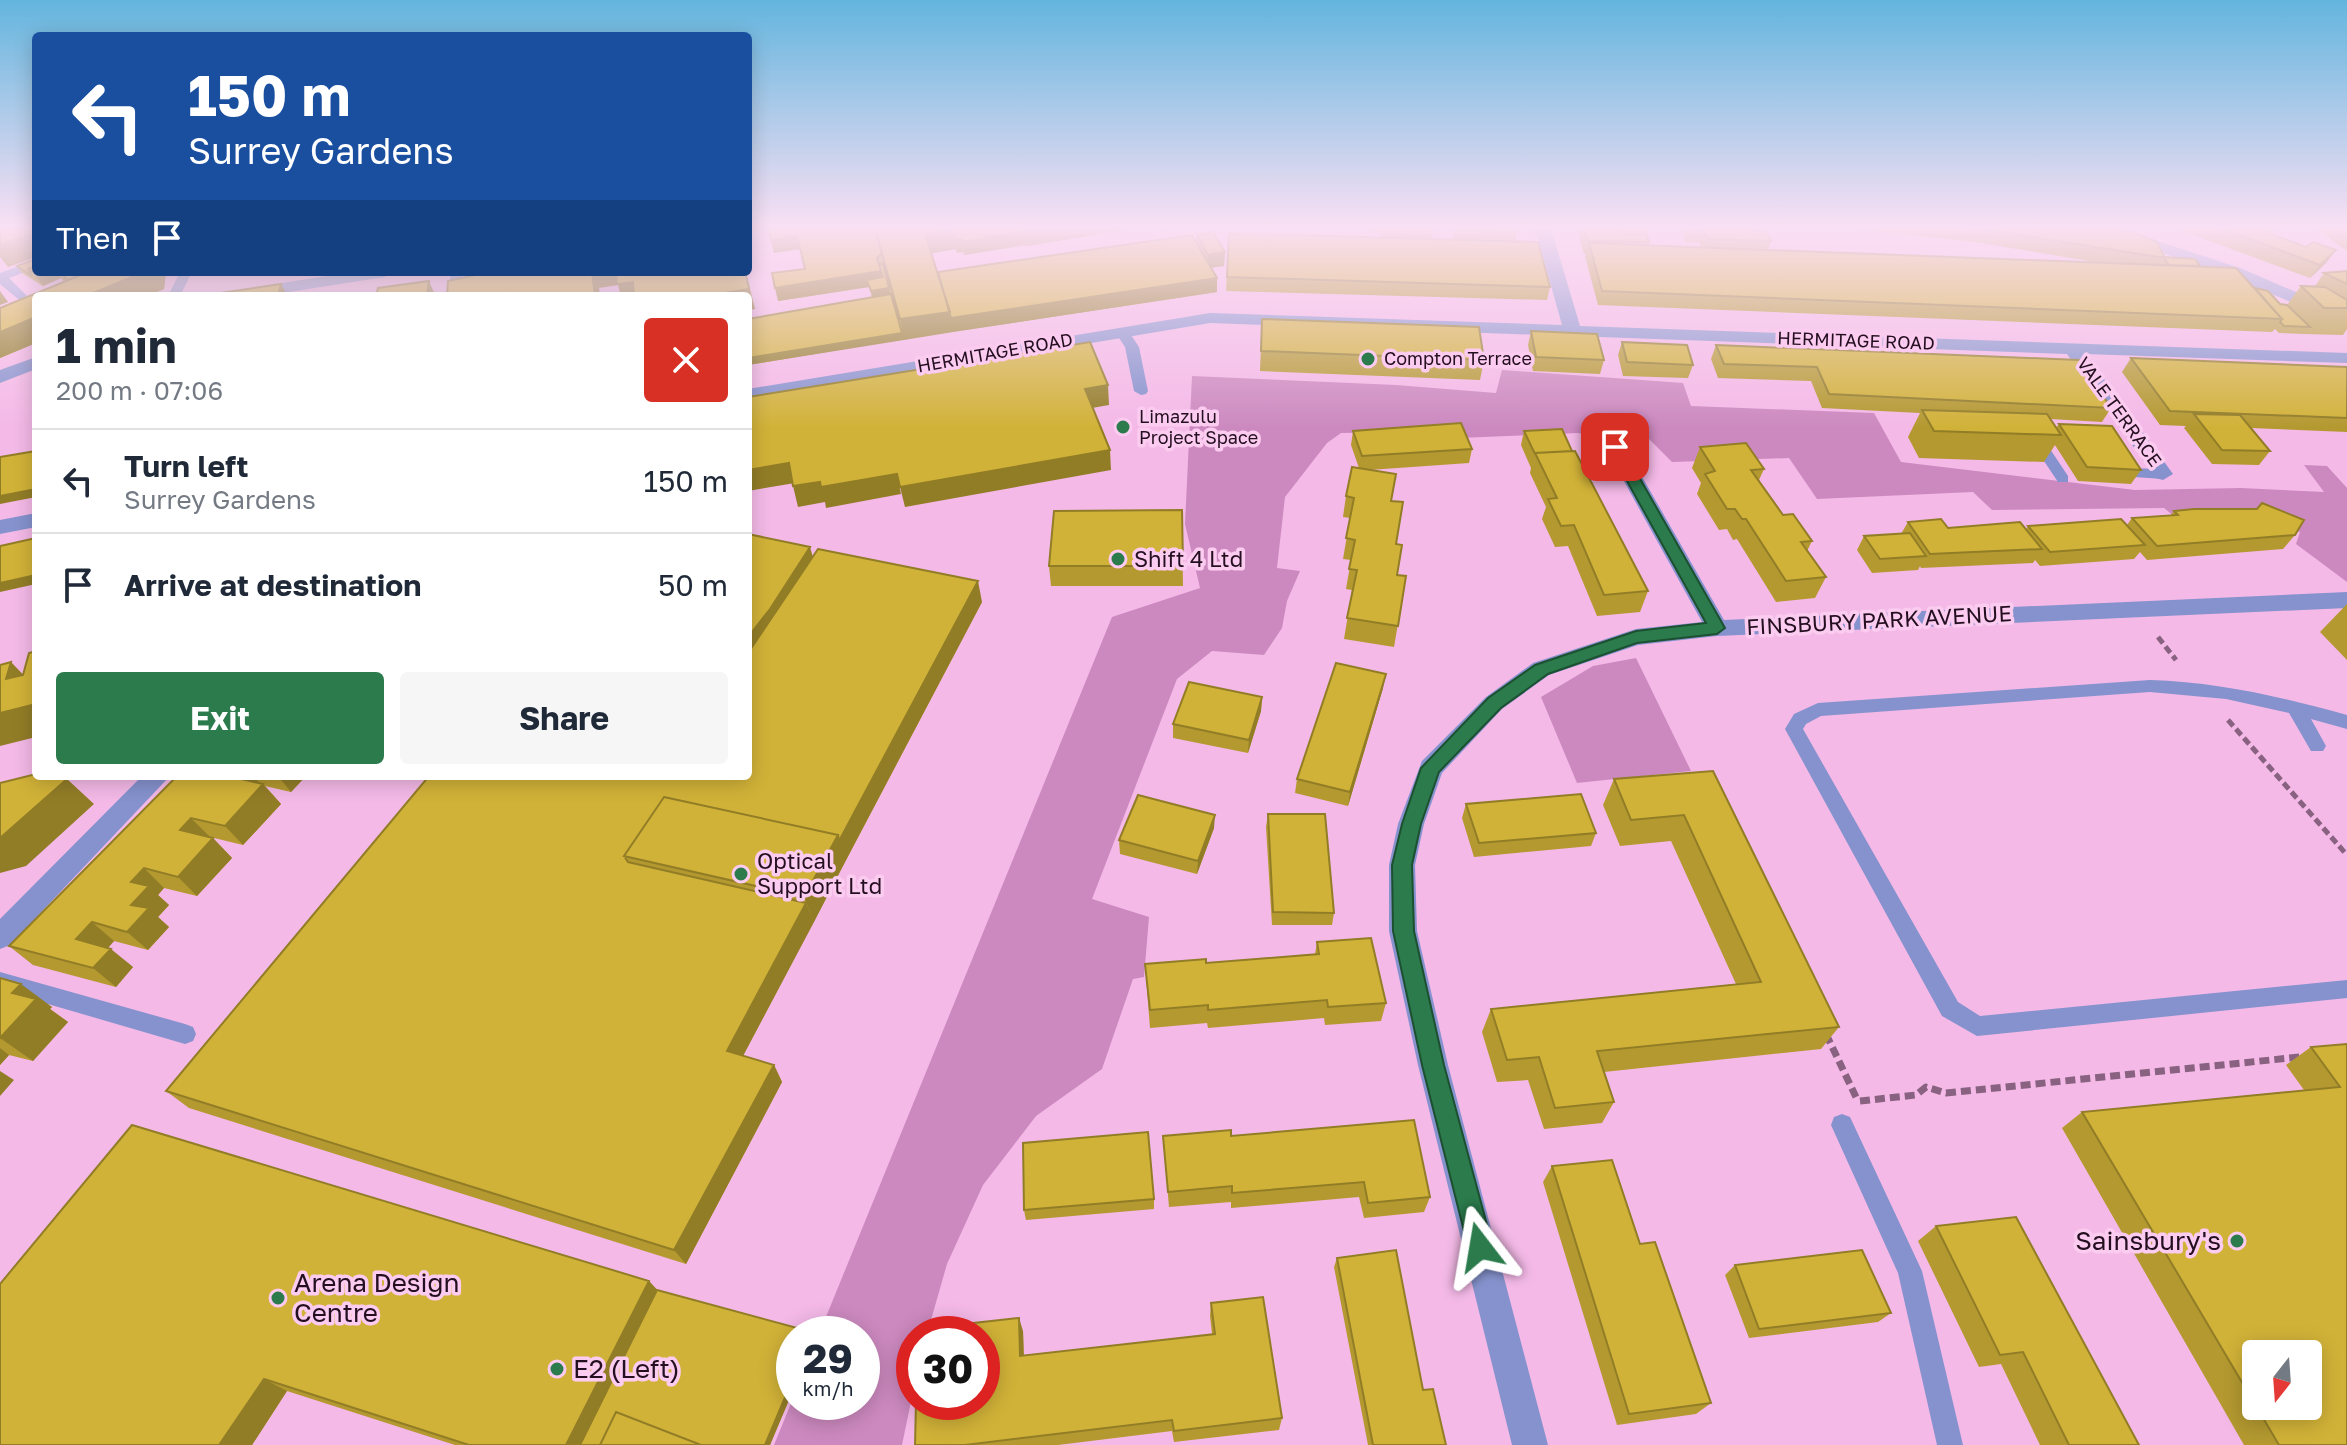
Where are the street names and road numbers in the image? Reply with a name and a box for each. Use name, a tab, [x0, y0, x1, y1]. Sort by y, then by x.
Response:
street label: HERMITAGE ROAD	[1777, 326, 1935, 354]
street label: HERMITAGE ROAD	[915, 328, 1074, 377]
street label: VALE TERRACE	[2073, 352, 2167, 470]
street label: FINSBURY PARK AVENUE	[1746, 599, 2012, 640]

